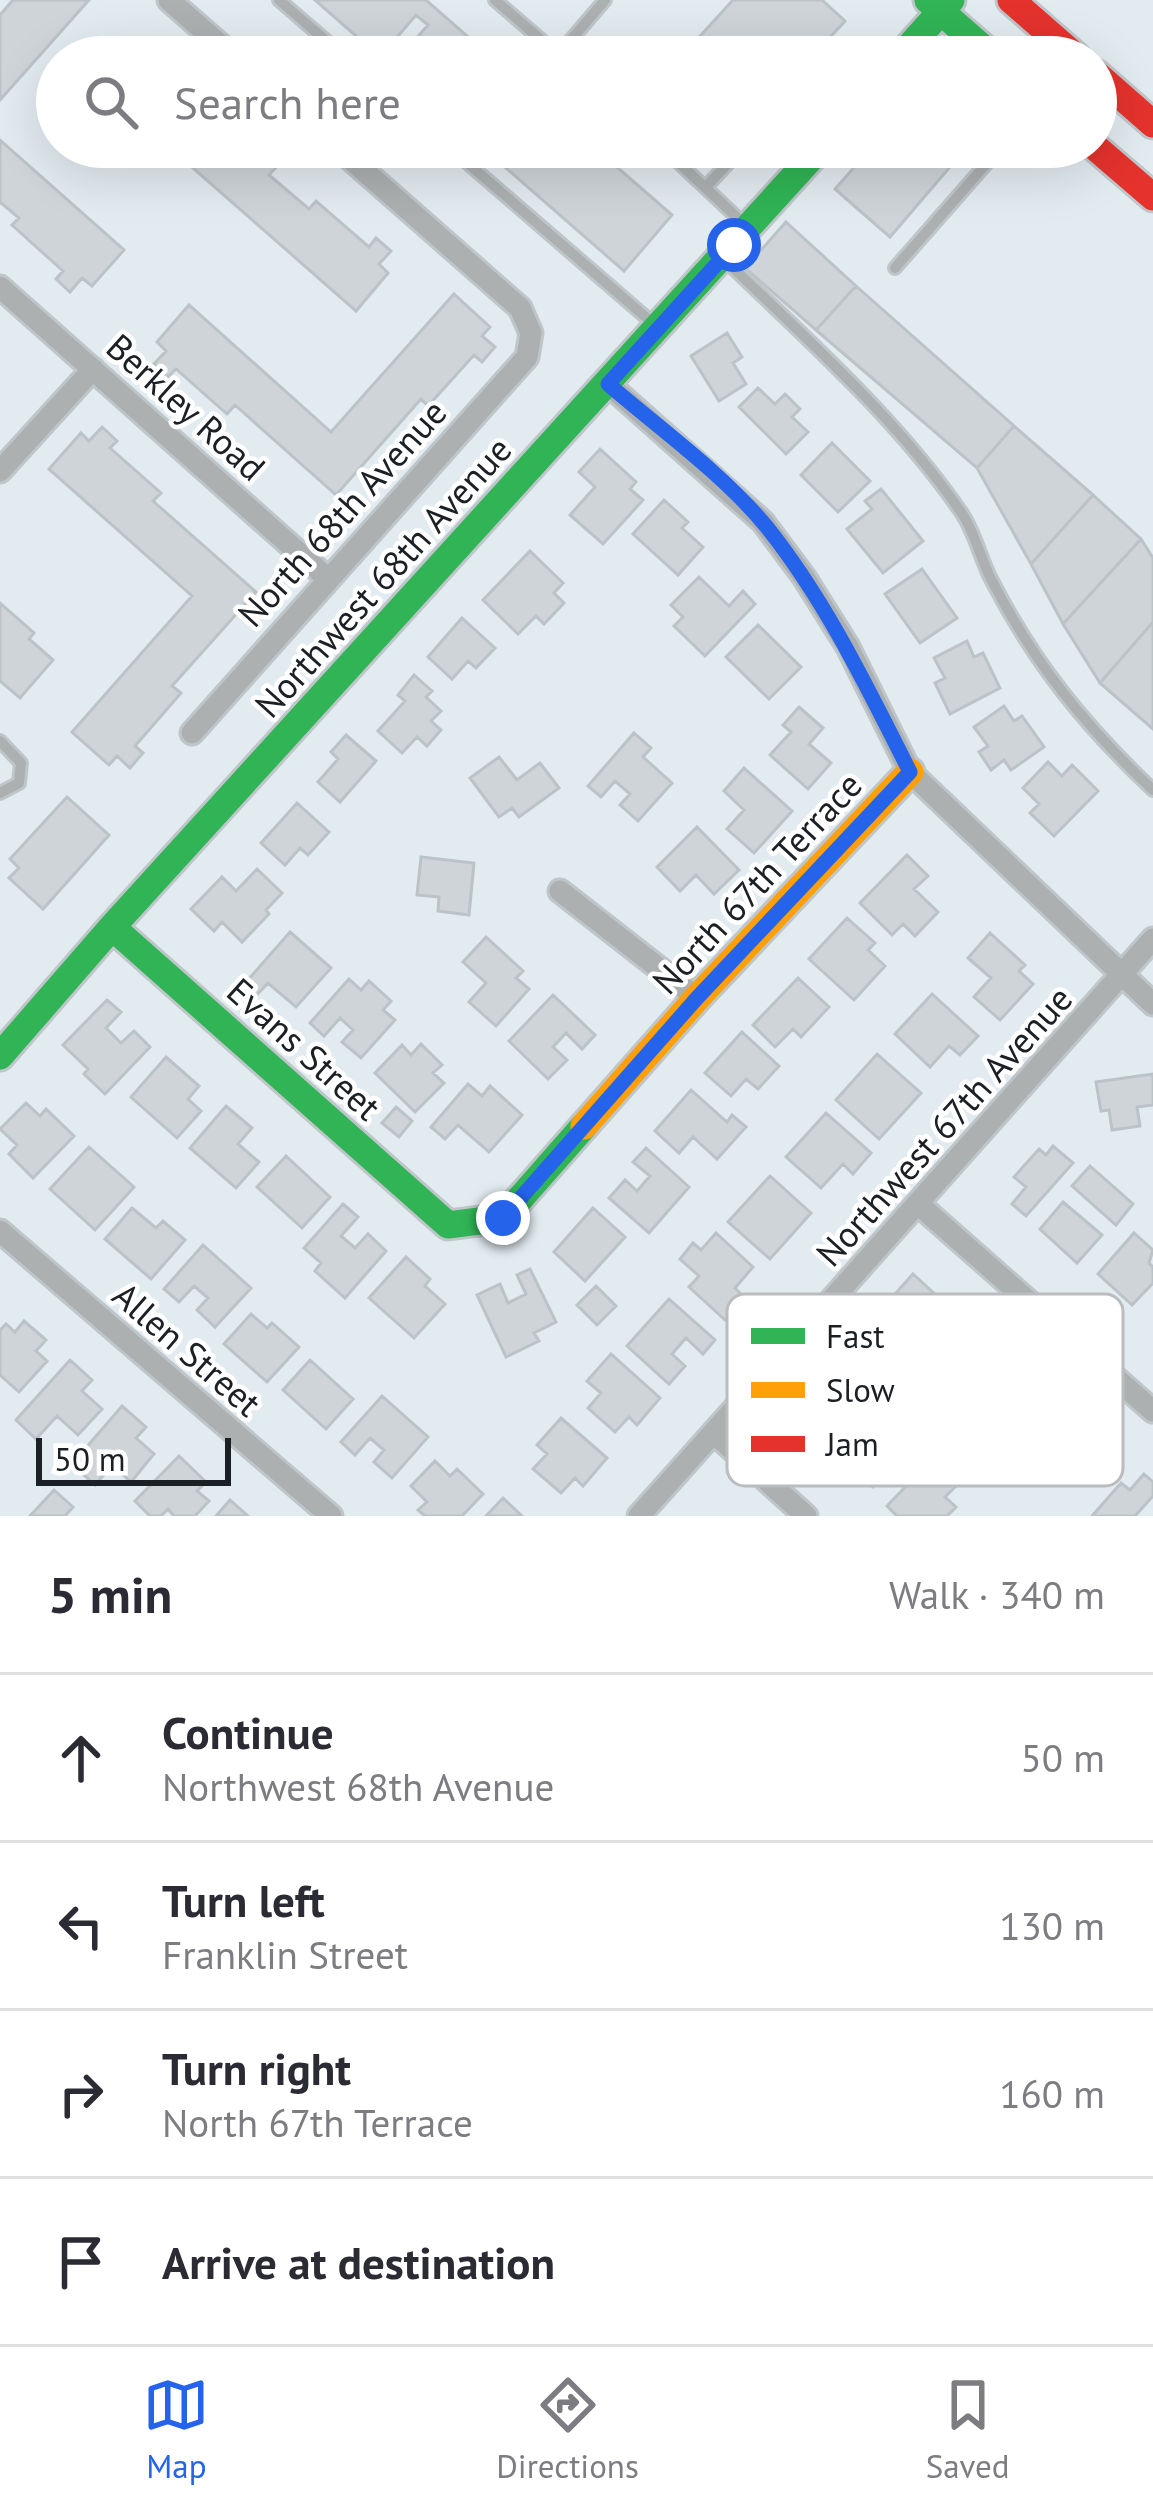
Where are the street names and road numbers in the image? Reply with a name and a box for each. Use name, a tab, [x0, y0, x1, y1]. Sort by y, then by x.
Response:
street label: Berkley Road	[97, 323, 276, 490]
street label: North 68th Avenue	[227, 389, 456, 636]
street label: Northwest 68th Avenue	[244, 426, 521, 727]
street label: North 67th Terrace	[642, 762, 872, 1004]
street label: Evans Street	[218, 967, 391, 1130]
street label: Northwest 67th Avenue	[805, 976, 1082, 1276]
street label: Allen Street	[103, 1271, 271, 1426]

